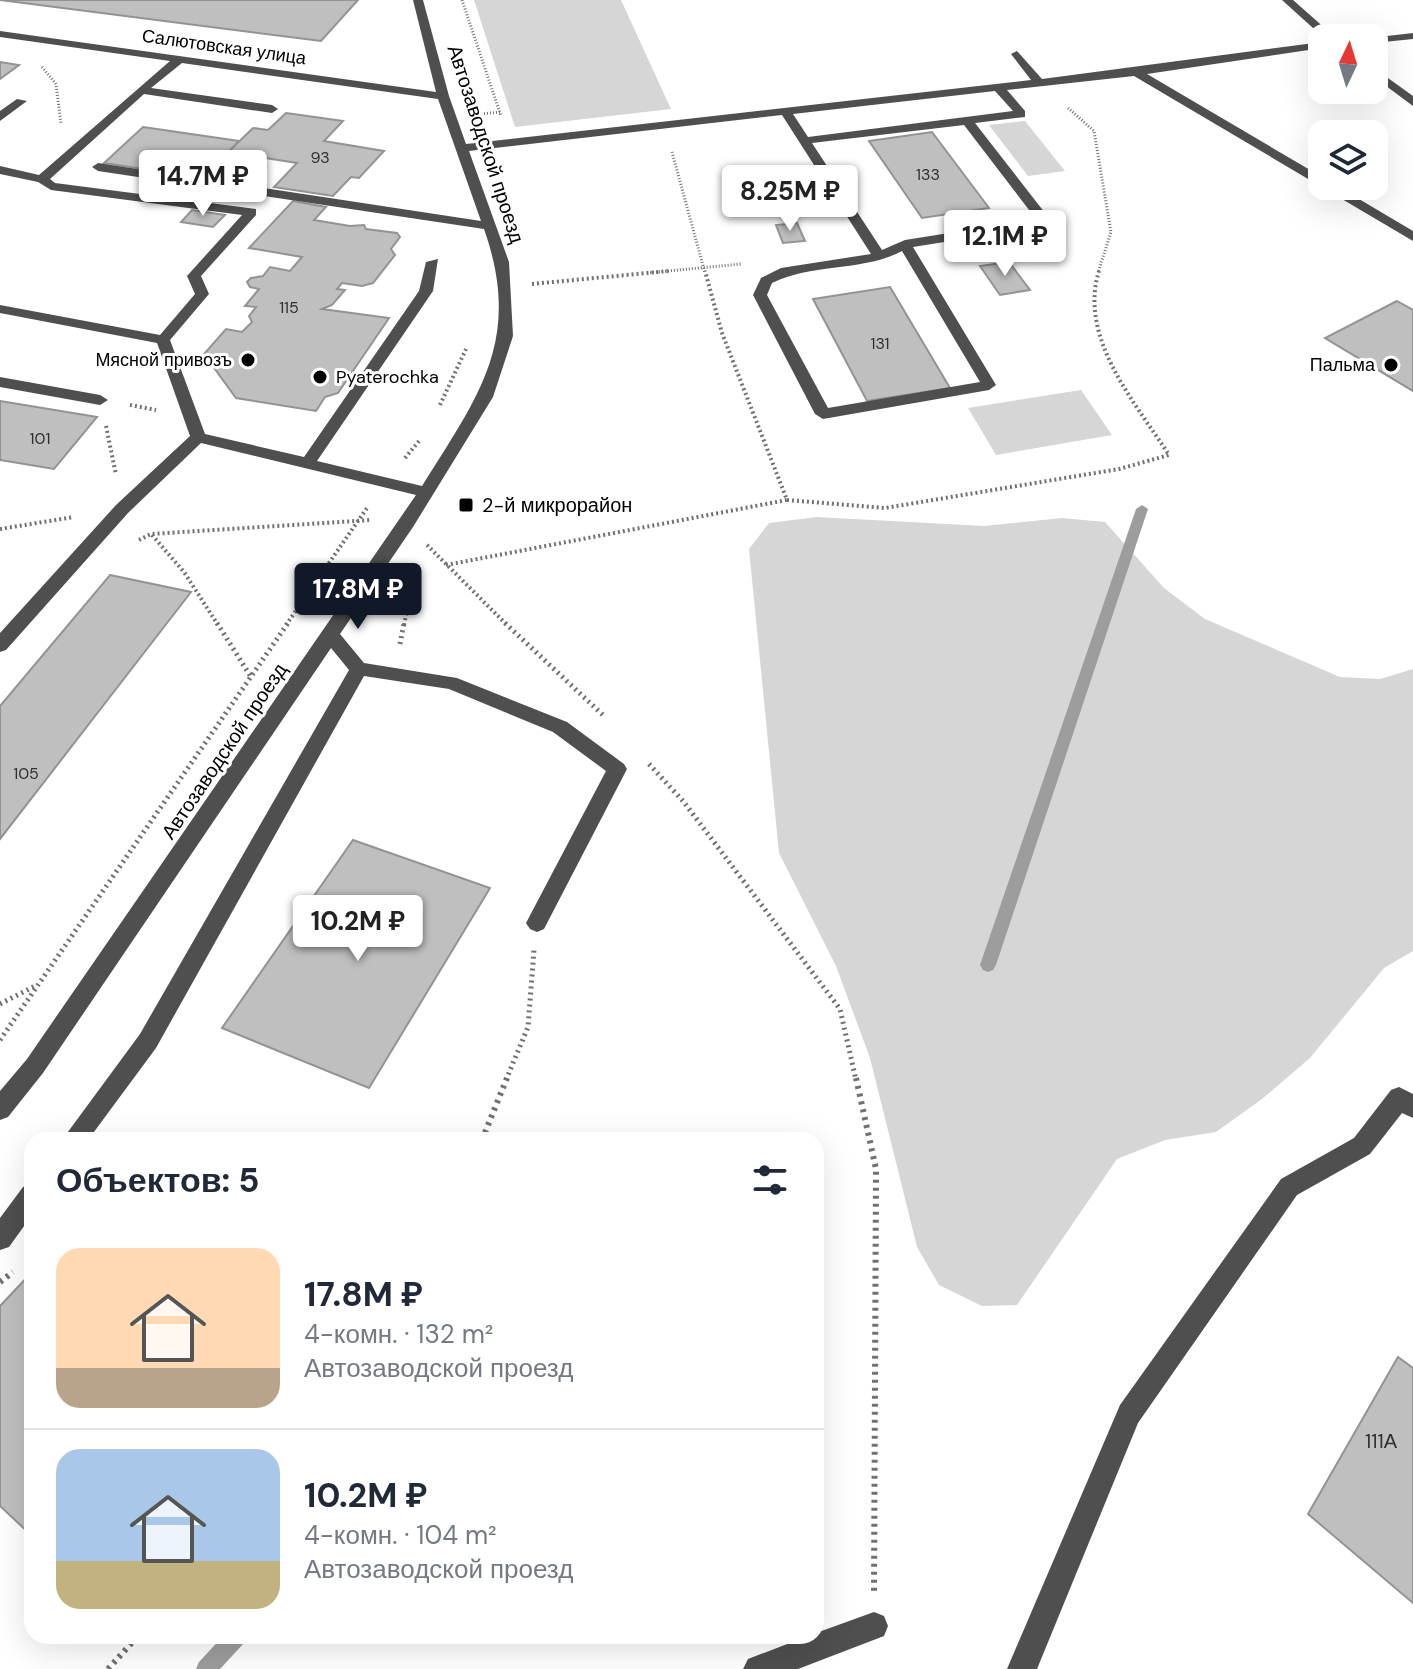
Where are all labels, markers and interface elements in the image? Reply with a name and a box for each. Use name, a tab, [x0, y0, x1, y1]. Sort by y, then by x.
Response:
street label: Салютовская улица	[140, 24, 309, 71]
north arrow	[1308, 24, 1388, 104]
map controls	[1308, 24, 1388, 200]
street label: Автозаводской проезд	[442, 41, 530, 247]
button: layers	[1308, 120, 1388, 200]
house number: 93	[310, 147, 330, 168]
pin: 14.7M ₽	[129, 150, 277, 218]
text: 14.7M ₽	[157, 159, 249, 193]
house number: 133	[916, 164, 940, 185]
pin: 8.25M ₽	[716, 165, 864, 233]
text: 8.25M ₽	[740, 174, 840, 208]
pin: 12.1M ₽	[931, 210, 1079, 278]
text: 12.1M ₽	[962, 219, 1048, 253]
house number: 115	[279, 297, 299, 318]
house number: 131	[870, 333, 890, 354]
place label: Мясной привозъ	[95, 348, 232, 372]
marker: Мясной привозъ	[239, 351, 257, 369]
place label: Пальма	[1310, 353, 1376, 377]
marker: Пальма	[1382, 356, 1400, 374]
place label: Pyaterochka	[336, 365, 439, 389]
marker: Pyaterochka	[311, 368, 329, 386]
house number: 101	[30, 428, 50, 449]
place label: 2-й микрорайон	[482, 492, 632, 518]
marker: 2-й микрорайон	[457, 496, 475, 514]
pin: 17.8M ₽	[284, 563, 432, 631]
text: 17.8M ₽	[312, 572, 404, 606]
street label: Автозаводской проезд	[155, 658, 293, 844]
house number: 105	[13, 763, 39, 784]
pin: 10.2M ₽	[284, 895, 432, 963]
text: 10.2M ₽	[311, 904, 405, 938]
text: Объектов: 5	[56, 1158, 259, 1203]
icon: filters	[748, 1158, 792, 1202]
text: 17.8M ₽	[304, 1272, 423, 1317]
icon: home	[120, 1280, 216, 1376]
text: 4-комн. · 132 m²	[304, 1317, 493, 1351]
text: Автозаводской проезд	[304, 1351, 573, 1385]
house number: 111А	[1365, 1428, 1398, 1454]
text: 10.2M ₽	[304, 1473, 428, 1518]
icon: home	[120, 1481, 216, 1577]
text: 4-комн. · 104 m²	[304, 1518, 497, 1552]
text: Автозаводской проезд	[304, 1552, 573, 1586]

